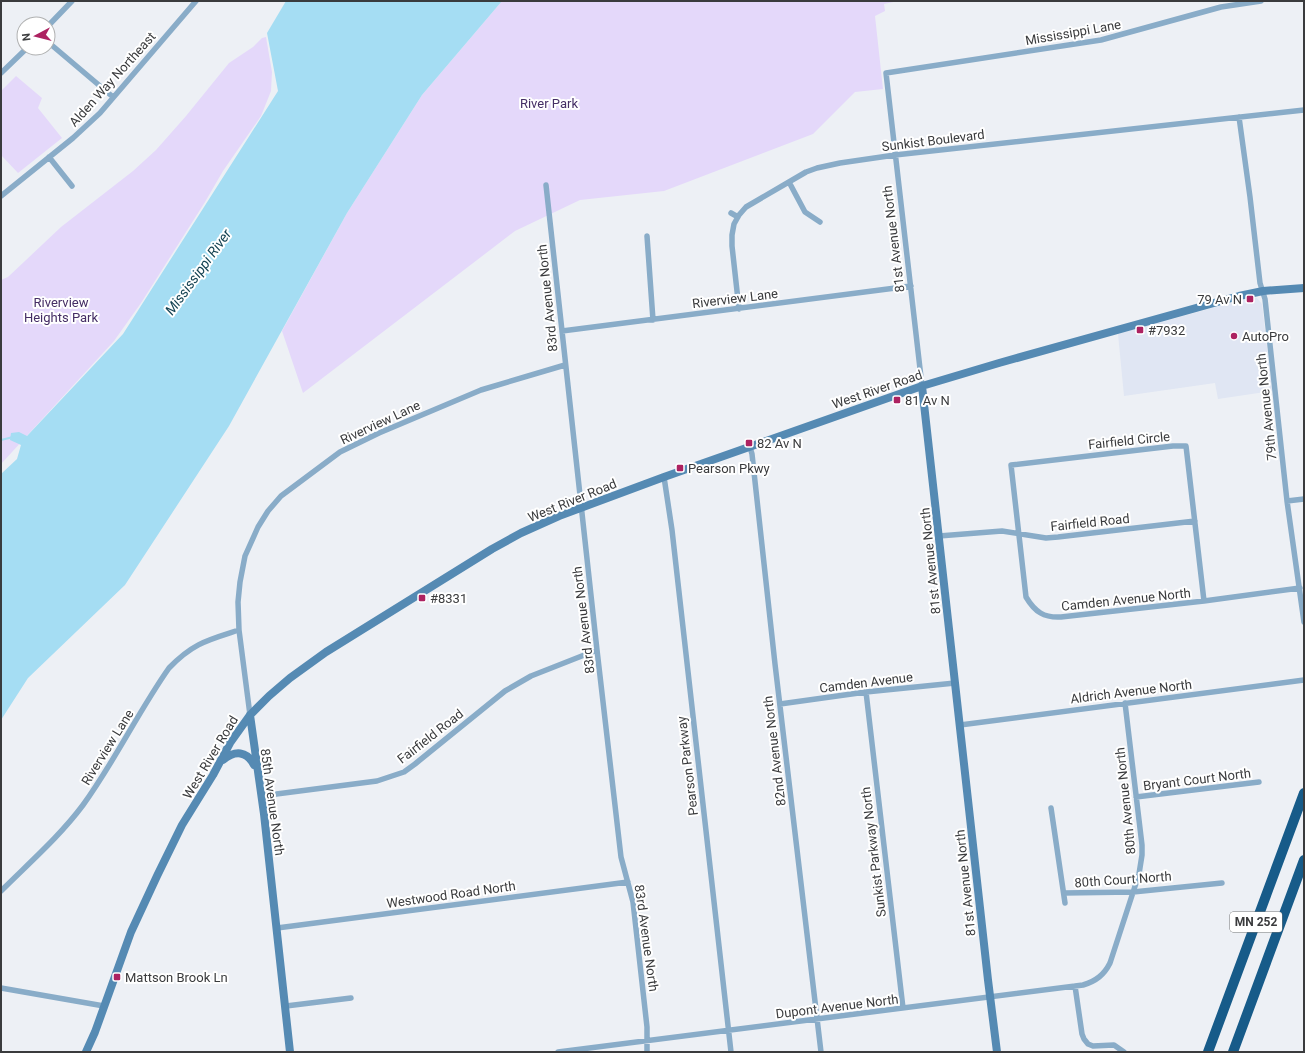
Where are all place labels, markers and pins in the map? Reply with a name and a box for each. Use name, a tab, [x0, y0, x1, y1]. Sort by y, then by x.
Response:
place label: 79 Av N	[1197, 292, 1242, 307]
marker: 79 Av N	[1245, 294, 1255, 304]
place label: #7932	[1148, 323, 1185, 338]
marker: #7932	[1135, 325, 1145, 335]
place label: AutoPro	[1242, 329, 1289, 344]
marker: AutoPro	[1229, 331, 1239, 341]
place label: 81 Av N	[905, 393, 950, 408]
marker: 81 Av N	[892, 395, 902, 405]
place label: 82 Av N	[757, 436, 802, 451]
marker: 82 Av N	[744, 438, 754, 448]
place label: Pearson Pkwy	[688, 461, 770, 476]
marker: Pearson Pkwy	[675, 463, 685, 473]
place label: #8331	[430, 591, 467, 606]
marker: #8331	[417, 593, 427, 603]
place label: Mattson Brook Ln	[125, 970, 228, 985]
marker: Mattson Brook Ln	[112, 972, 122, 982]

